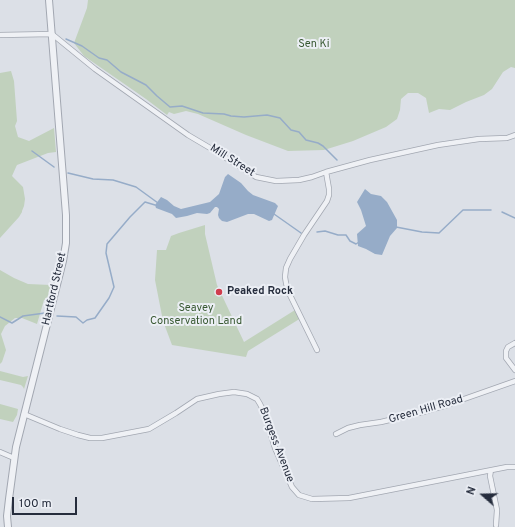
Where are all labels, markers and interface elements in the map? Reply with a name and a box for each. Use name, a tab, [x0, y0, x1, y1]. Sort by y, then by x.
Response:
park label: Sen Ki	[298, 38, 330, 52]
street label: Mill Street	[207, 142, 257, 180]
street label: Hartford Street	[40, 251, 70, 327]
place label: Peaked Rock	[227, 285, 293, 299]
marker: Peaked Rock	[214, 287, 224, 297]
park label: Seavey Conservation Land	[150, 302, 242, 328]
street label: Green Hill Road	[387, 393, 465, 427]
street label: Burgess Avenue	[256, 406, 296, 484]
north arrow	[463, 475, 503, 515]
text: N	[464, 485, 480, 497]
scale bar	[14, 489, 79, 515]
text: 100 m	[19, 496, 52, 512]

